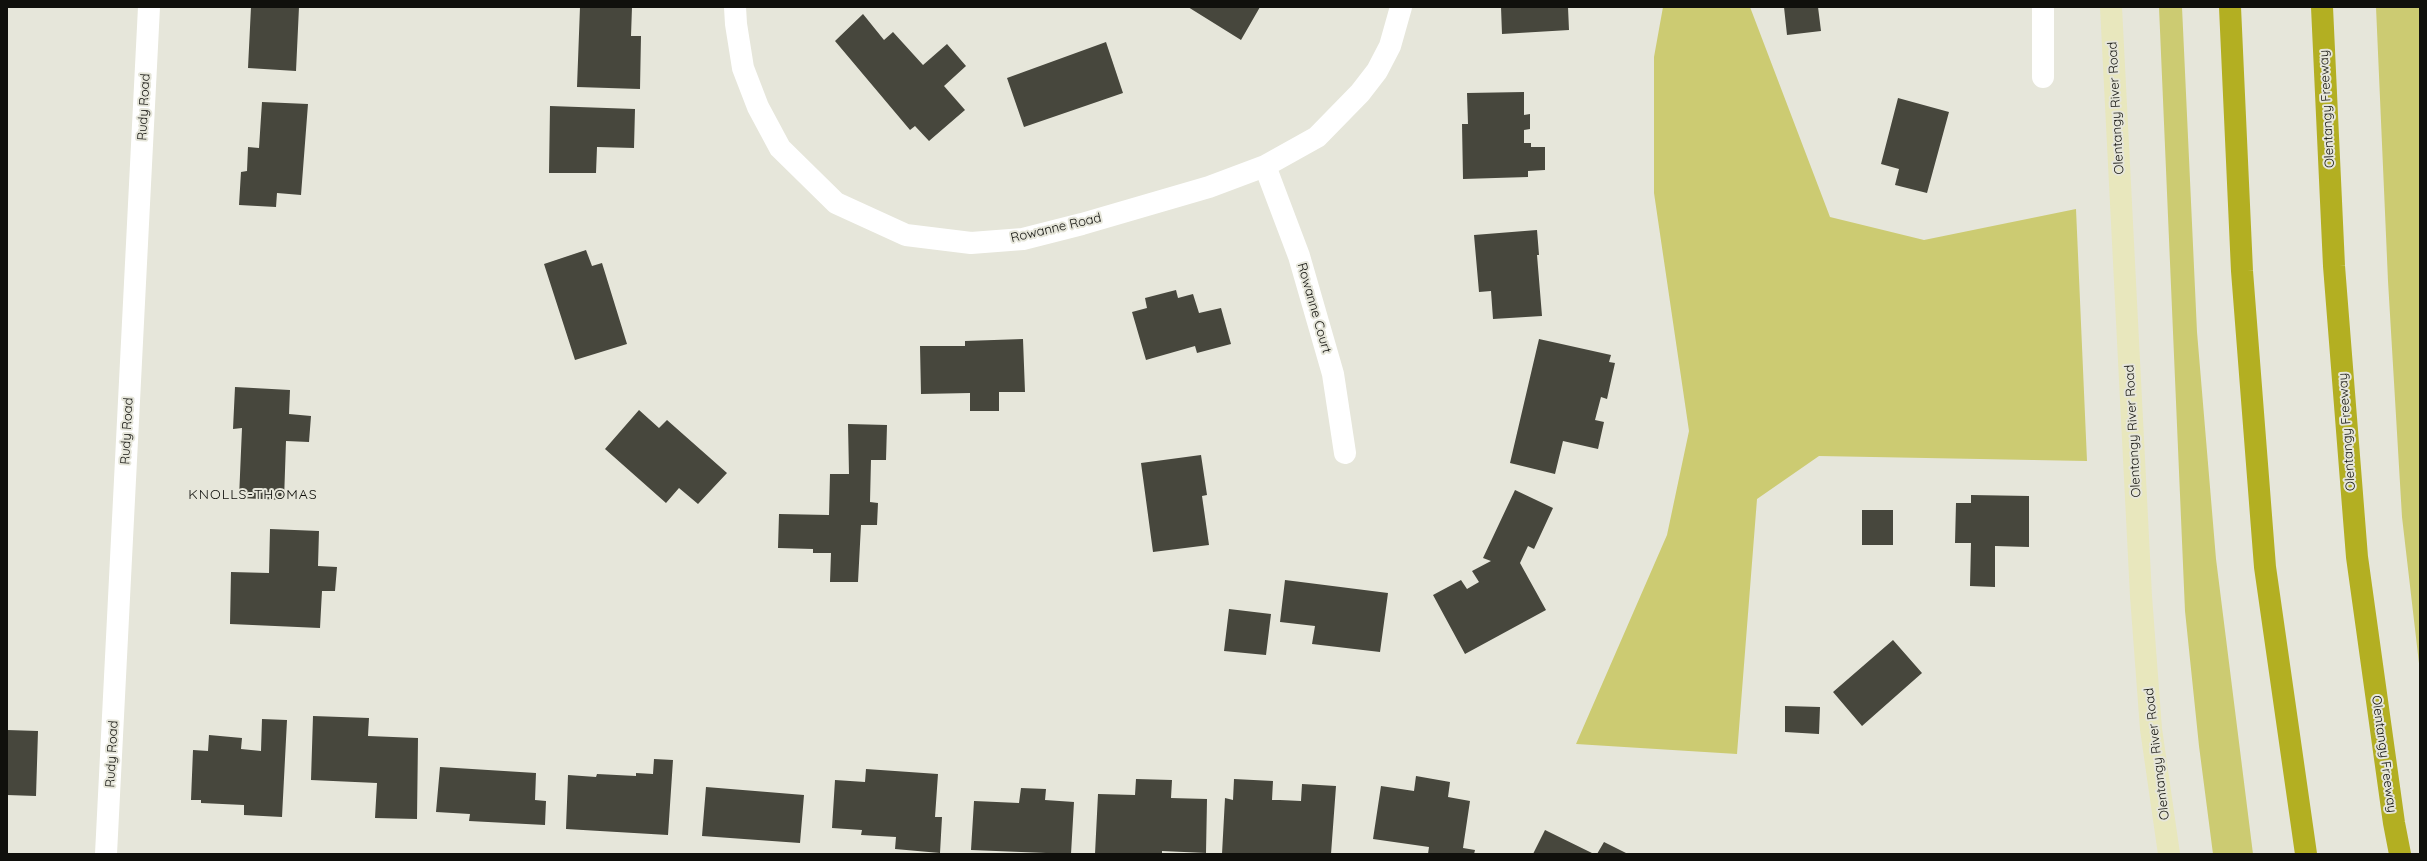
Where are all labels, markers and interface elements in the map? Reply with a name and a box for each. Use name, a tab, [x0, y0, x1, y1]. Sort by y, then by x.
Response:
street label: Olentangy River Road	[2105, 41, 2127, 175]
street label: Olentangy Freeway	[2316, 50, 2338, 168]
street label: Rudy Road	[134, 73, 154, 141]
street label: Rowanne Road	[1009, 210, 1103, 246]
street label: Rowanne Court	[1294, 261, 1334, 355]
street label: Olentangy River Road	[2122, 364, 2144, 498]
street label: Olentangy Freeway	[2335, 372, 2359, 492]
street label: Rudy Road	[117, 397, 137, 465]
district label: KNOLLS-THOMAS	[188, 487, 318, 503]
street label: Olentangy River Road	[2141, 687, 2173, 821]
street label: Olentangy Freeway	[2368, 694, 2400, 814]
street label: Rudy Road	[102, 720, 122, 788]

